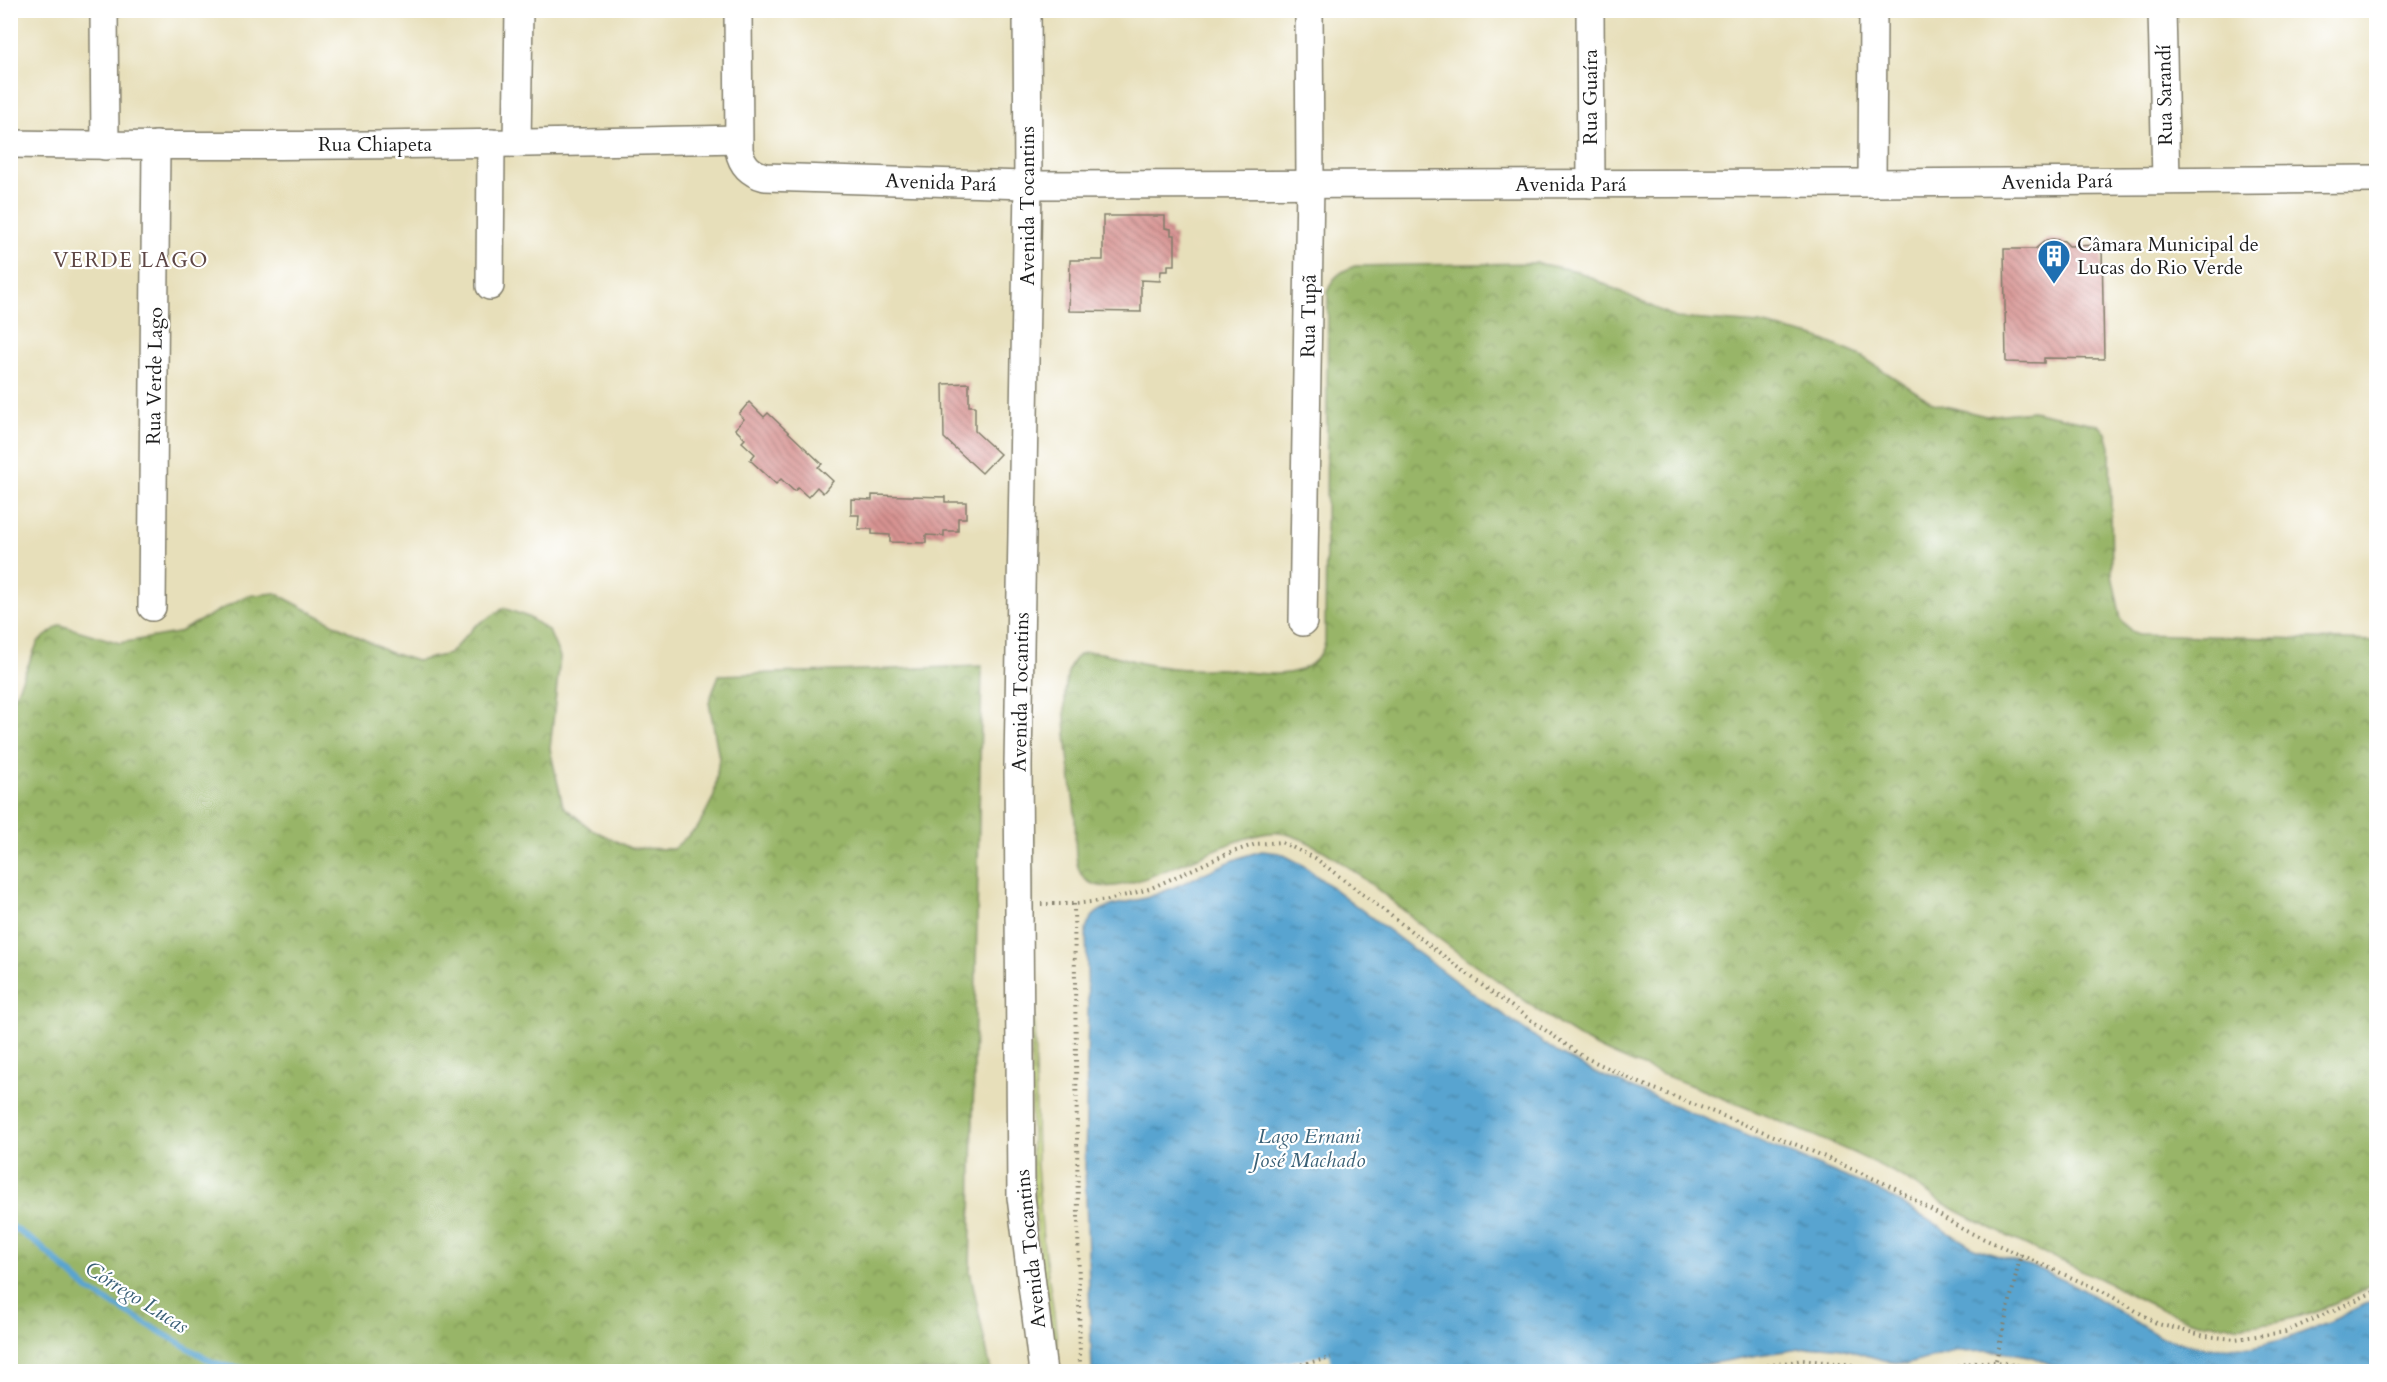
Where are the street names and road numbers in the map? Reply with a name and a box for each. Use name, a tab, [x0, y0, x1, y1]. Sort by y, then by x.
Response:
street label: Rua Sarandí	[2150, 44, 2179, 146]
street label: Rua Guaíra	[1577, 49, 1604, 145]
street label: Avenida Tocantins	[1014, 126, 1041, 286]
street label: Rua Chiapeta	[318, 131, 432, 158]
street label: Avenida Pará	[885, 167, 998, 198]
street label: Avenida Pará	[2001, 167, 2113, 196]
street label: Avenida Pará	[1515, 171, 1627, 198]
street label: Rua Tupã	[1294, 274, 1323, 358]
street label: Rua Verde Lago	[140, 307, 169, 445]
street label: Avenida Tocantins	[1006, 612, 1035, 772]
street label: Avenida Tocantins	[1009, 1168, 1052, 1330]

